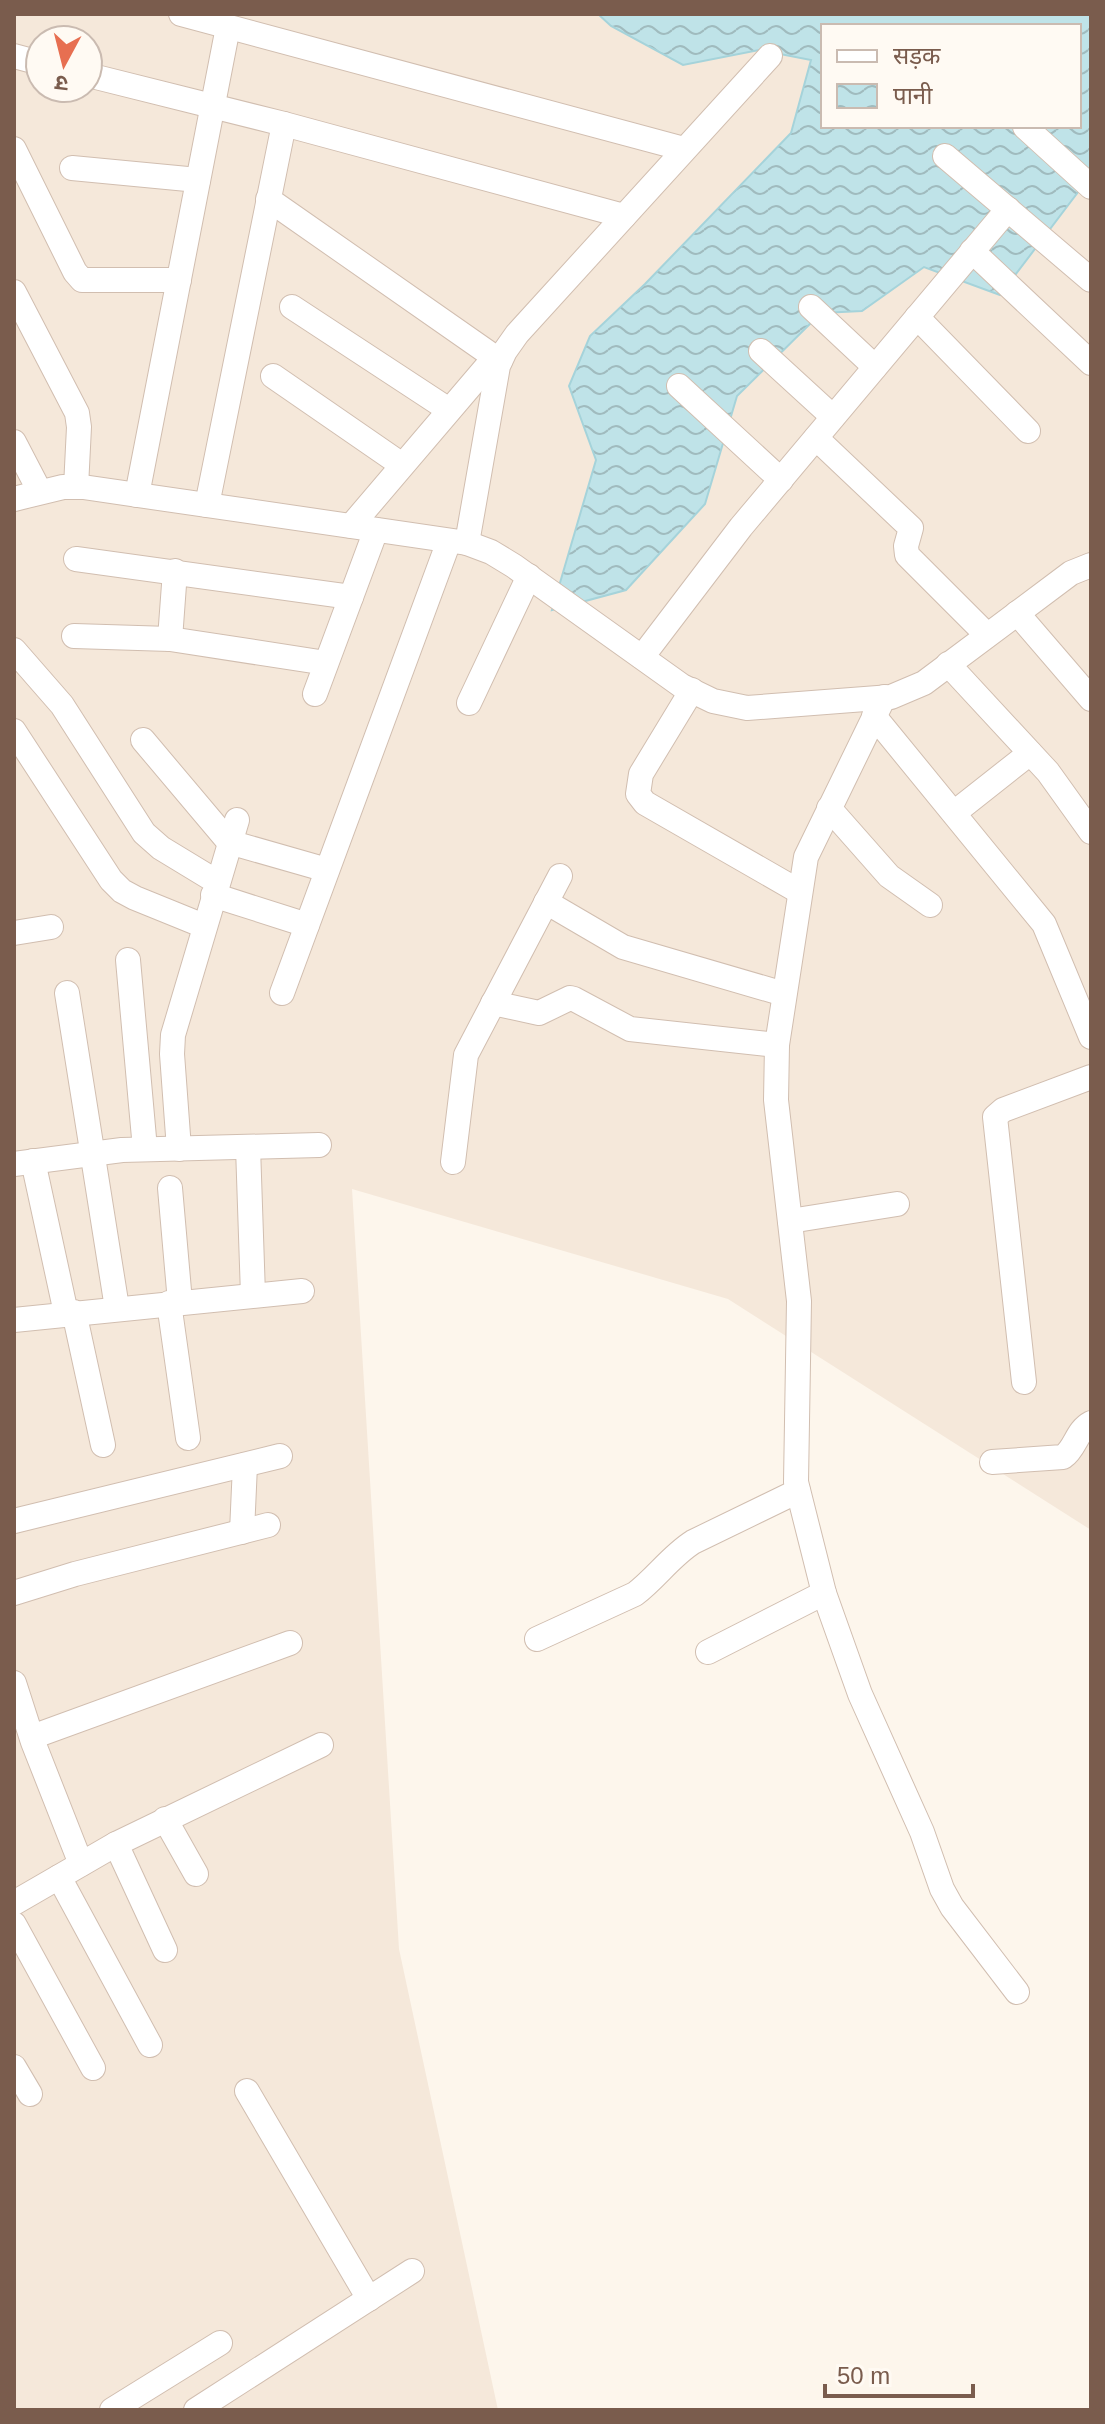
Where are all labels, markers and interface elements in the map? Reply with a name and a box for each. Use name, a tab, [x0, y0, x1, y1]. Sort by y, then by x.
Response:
north arrow	[24, 24, 104, 104]
legend	[821, 24, 1081, 128]
text: सड़क	[893, 42, 941, 69]
text: उ	[53, 70, 70, 97]
text: पानी	[893, 82, 933, 109]
scale bar	[825, 2348, 973, 2398]
text: 50 m	[837, 2362, 890, 2389]

